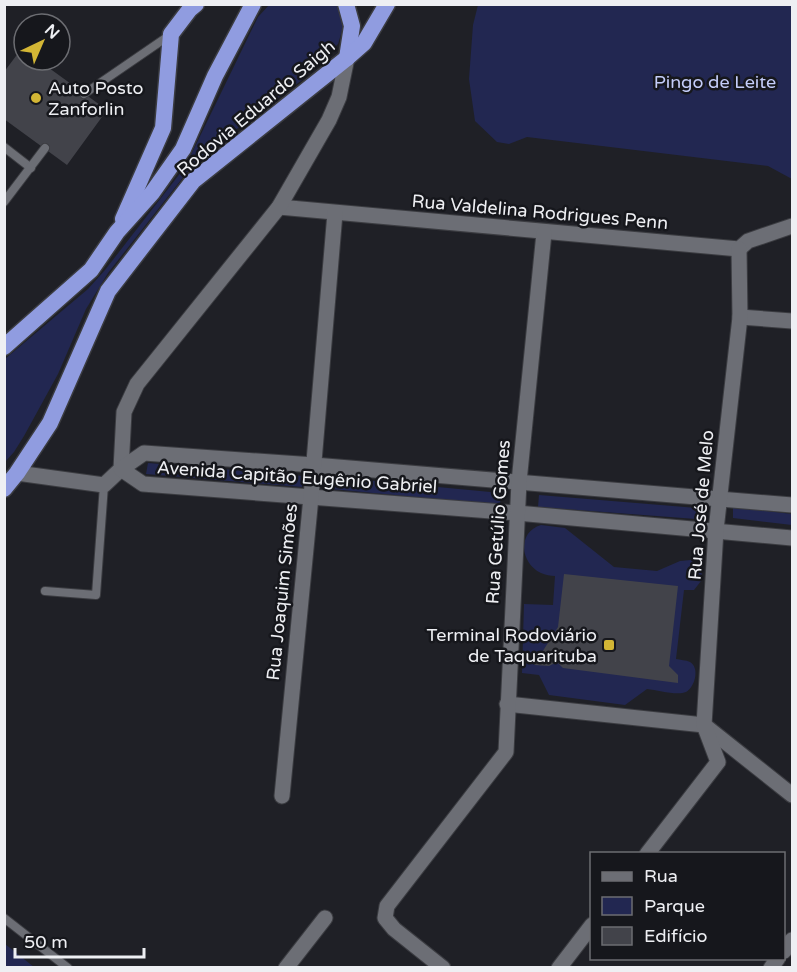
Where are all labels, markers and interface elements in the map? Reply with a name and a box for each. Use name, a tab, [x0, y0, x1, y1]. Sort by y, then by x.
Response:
north arrow	[12, 12, 72, 72]
text: N	[40, 20, 63, 44]
street label: Rodovia Eduardo Saigh	[172, 35, 340, 181]
park label: Pingo de Leite	[654, 71, 776, 93]
place label: Auto Posto Zanforlin	[48, 77, 144, 120]
marker: Auto Posto Zanforlin	[29, 91, 43, 105]
street label: Rua Valdelina Rodrigues Penn	[411, 190, 669, 234]
street label: Rua José de Melo	[683, 429, 719, 581]
street label: Rua Getúlio Gomes	[481, 439, 515, 605]
street label: Avenida Capitão Eugênio Gabriel	[156, 456, 438, 498]
street label: Rua Joaquim Simões	[262, 502, 302, 682]
place label: Terminal Rodoviário de Taquarituba	[426, 624, 597, 667]
marker: Terminal Rodoviário de Taquarituba	[602, 638, 616, 652]
legend	[590, 852, 785, 960]
text: Rua	[644, 865, 678, 887]
text: Parque	[644, 895, 705, 917]
scale bar	[15, 921, 144, 959]
text: Edifício	[644, 925, 708, 947]
text: 50 m	[24, 931, 68, 953]

